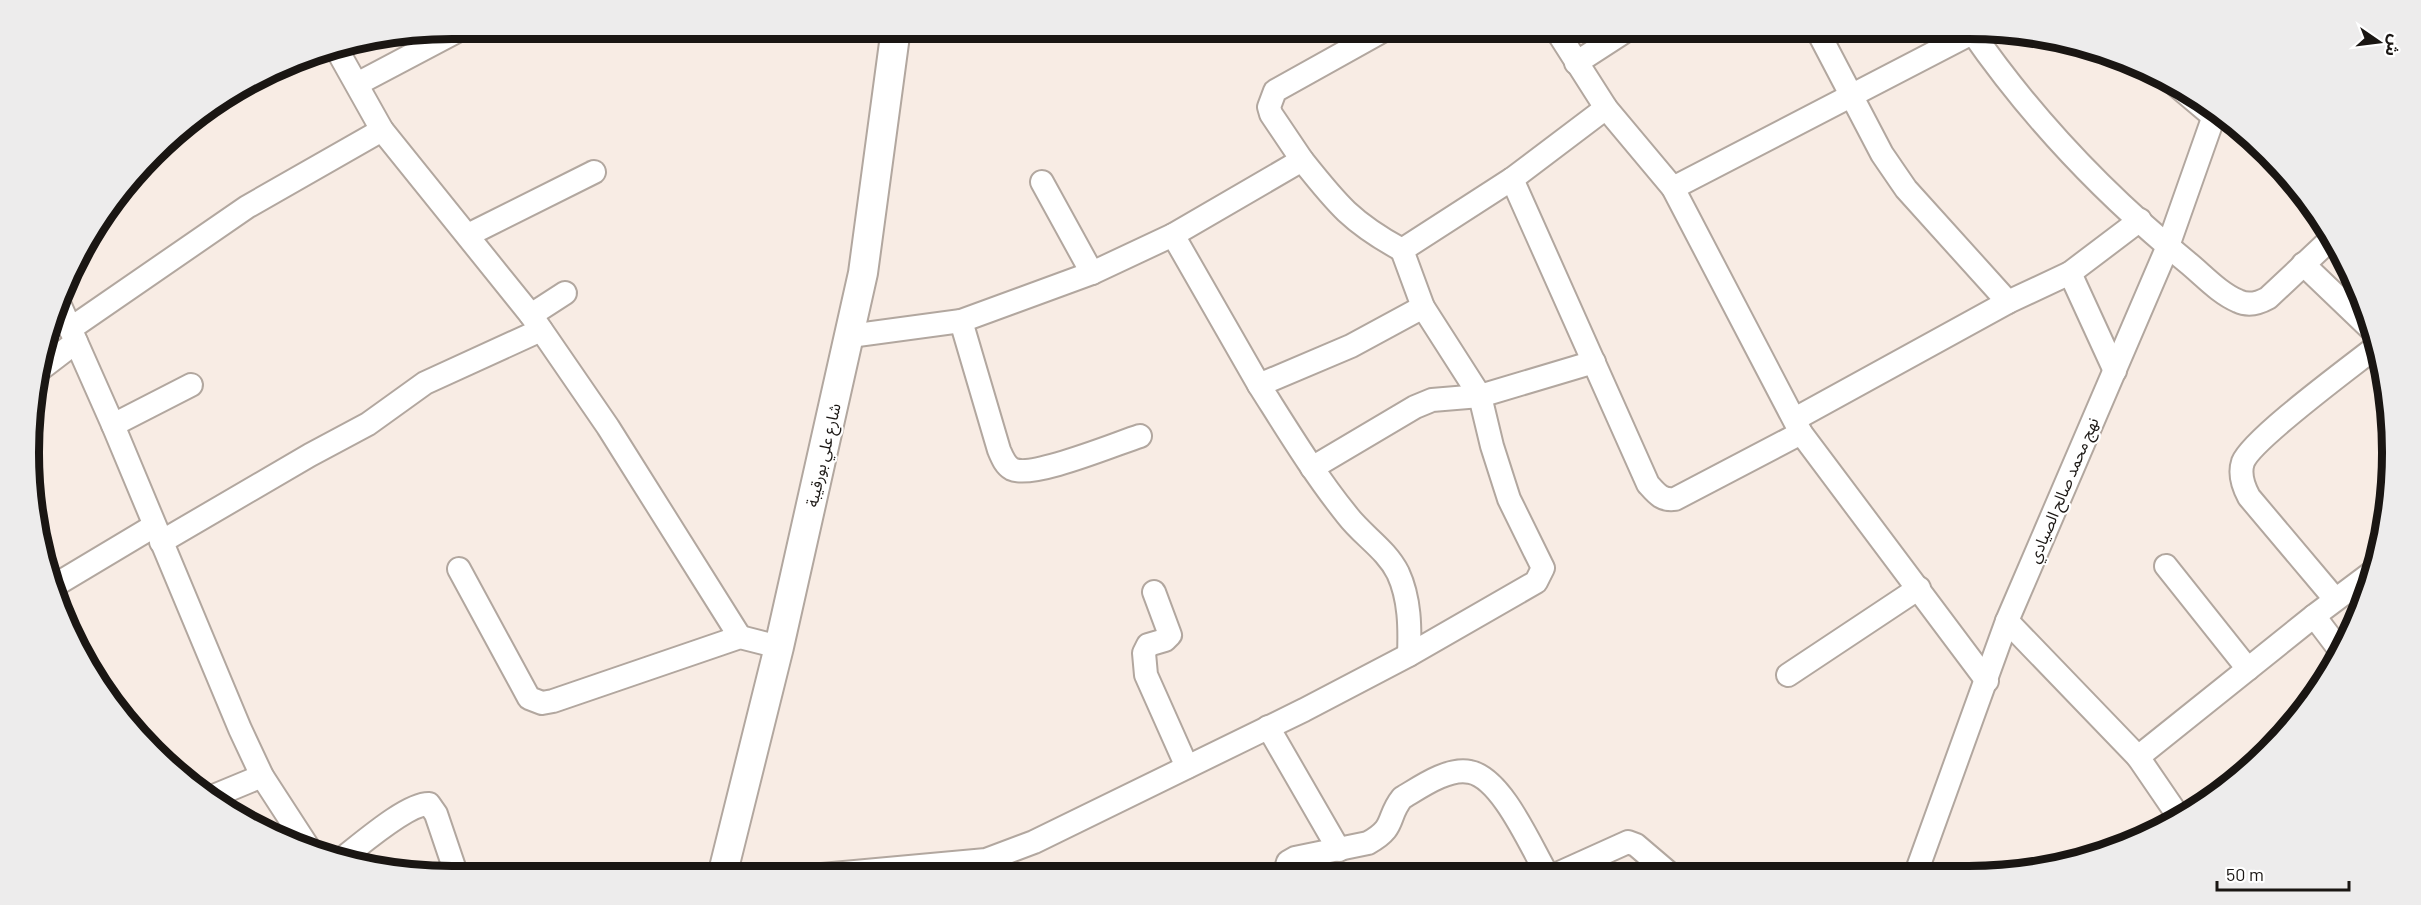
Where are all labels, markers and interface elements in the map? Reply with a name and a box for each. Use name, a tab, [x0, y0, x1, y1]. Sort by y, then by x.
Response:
north arrow	[2349, 12, 2409, 72]
text: ش	[2381, 33, 2406, 59]
street label: شارع علي بورقيبة	[801, 401, 848, 509]
street label: نهج محمد صالح الصيادي	[2023, 414, 2105, 567]
scale bar	[2217, 854, 2349, 892]
text: 50 m	[2226, 863, 2264, 885]

